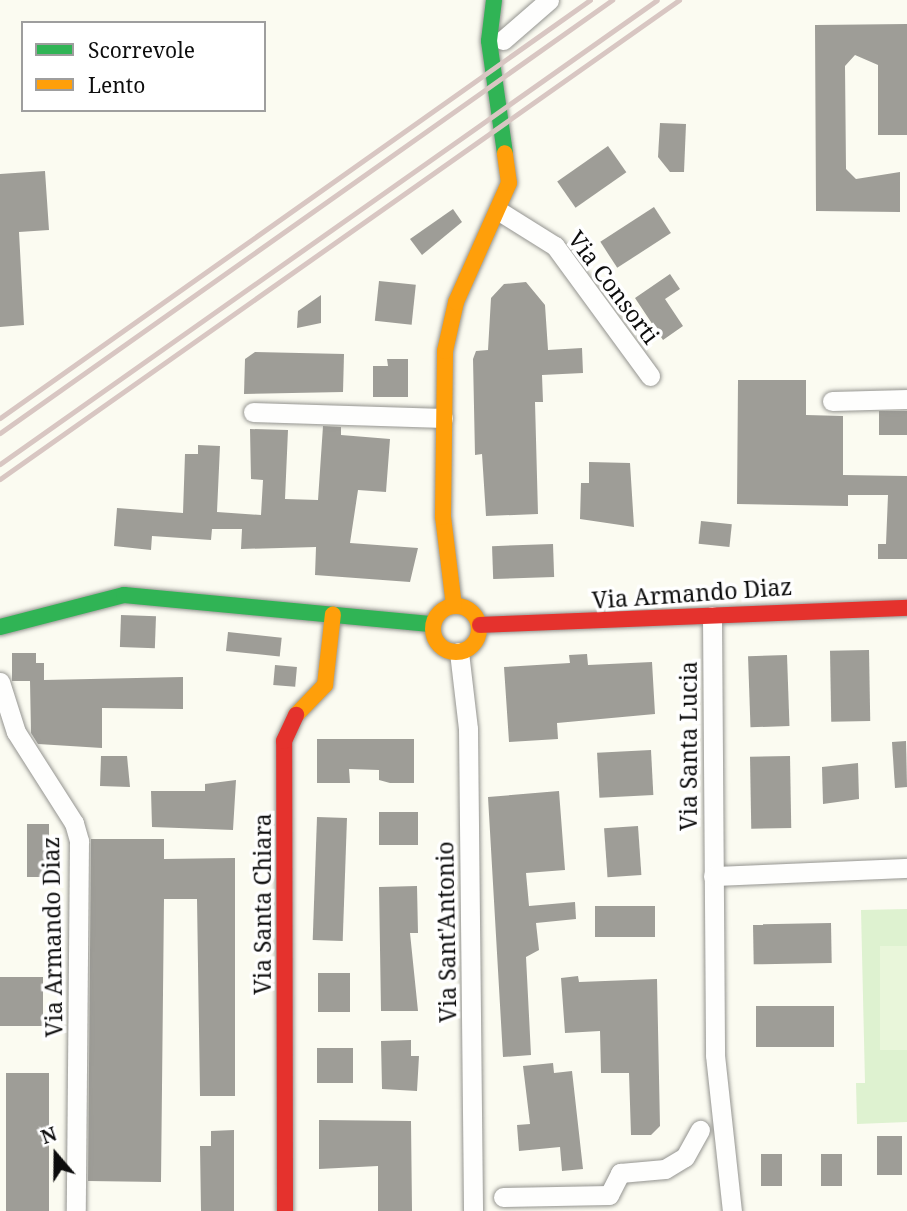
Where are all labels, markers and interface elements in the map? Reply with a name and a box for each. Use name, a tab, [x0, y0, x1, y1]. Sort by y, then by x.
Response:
legend	[21, 21, 266, 112]
text: Scorrevole	[88, 36, 195, 64]
text: Lento	[88, 71, 145, 99]
street label: Via Consorti	[563, 225, 665, 349]
street label: Via Armando Diaz	[591, 572, 793, 614]
street label: Via Santa Lucia	[674, 661, 702, 831]
street label: Via Santa Chiara	[248, 813, 276, 995]
street label: Via Armando Diaz	[36, 837, 68, 1037]
street label: Via Sant'Antonio	[431, 841, 461, 1023]
north arrow	[21, 1120, 91, 1190]
text: N	[37, 1120, 60, 1150]

